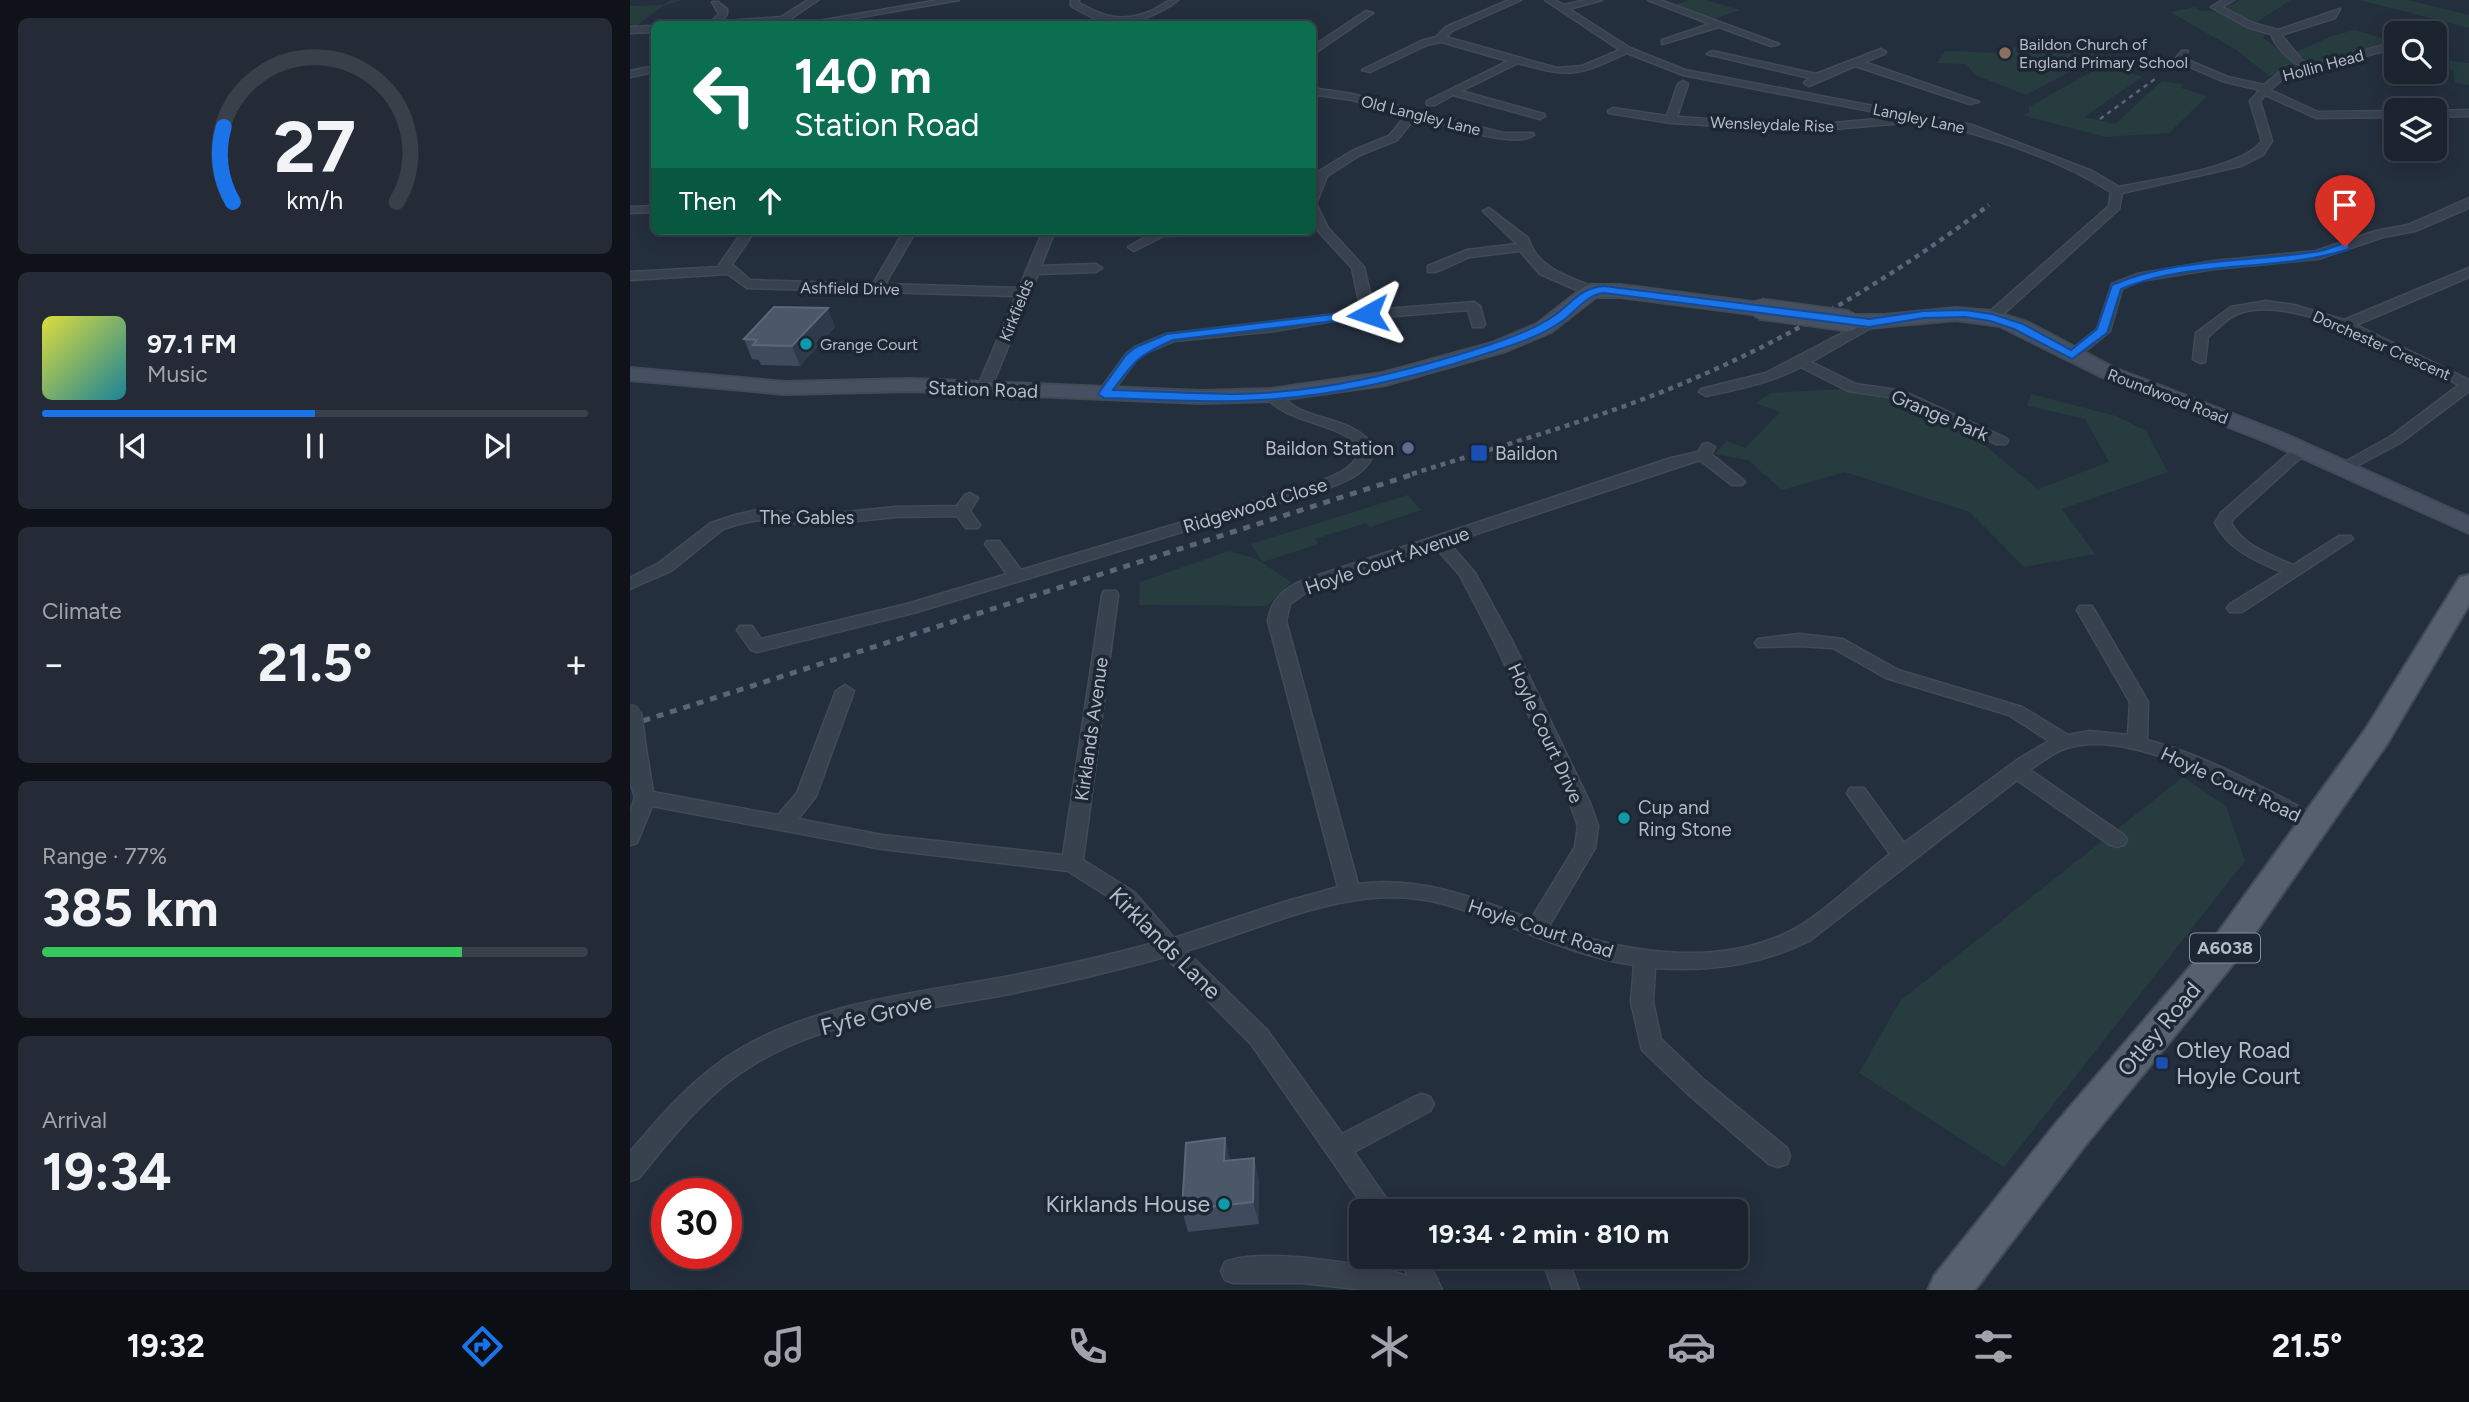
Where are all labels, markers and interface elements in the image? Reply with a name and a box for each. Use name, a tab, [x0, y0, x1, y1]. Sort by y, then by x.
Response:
map controls	[2384, 21, 2447, 161]
button: search	[2384, 21, 2447, 84]
place label: Baildon Church of England Primary School	[2019, 35, 2188, 72]
marker: Baildon Church of England Primary School	[1997, 45, 2013, 61]
text: 140 m	[794, 46, 932, 105]
street label: Hollin Head	[2280, 46, 2366, 85]
icon: left	[679, 49, 770, 140]
street label: Old Langley Lane	[1359, 91, 1483, 140]
button: layers	[2384, 98, 2447, 161]
street label: Langley Lane	[1871, 99, 1967, 138]
text: 27	[274, 104, 356, 191]
text: Station Road	[794, 106, 980, 144]
street label: Wensleydale Rise	[1710, 113, 1834, 136]
pin	[2315, 175, 2375, 247]
icon: ahead	[751, 182, 789, 220]
text: km/h	[286, 185, 344, 215]
text: Then	[679, 185, 737, 217]
icon: arrive	[2326, 186, 2364, 224]
street label: Kirkfields	[995, 276, 1038, 344]
position arrow	[1331, 277, 1405, 351]
street label: Ashfield Drive	[800, 278, 900, 299]
street label: Dorchester Crescent	[2310, 306, 2454, 384]
text: 97.1 FM	[147, 328, 237, 360]
place label: Grange Court	[820, 335, 918, 354]
marker: Grange Court	[798, 336, 814, 352]
text: Music	[147, 360, 208, 388]
street label: Roundwood Road	[2105, 365, 2231, 428]
street label: Station Road	[928, 376, 1038, 403]
street label: Grange Park	[1888, 385, 1993, 447]
icon: previous	[114, 427, 152, 465]
icon: pause	[296, 427, 334, 465]
icon: next	[478, 427, 516, 465]
place label: Baildon Station	[1265, 437, 1394, 460]
marker: Baildon Station	[1400, 440, 1416, 456]
place label: Baildon	[1495, 442, 1558, 465]
marker: Baildon	[1469, 443, 1489, 463]
street label: Ridgewood Close	[1180, 473, 1330, 538]
street label: The Gables	[760, 506, 855, 529]
street label: Hoyle Court Avenue	[1302, 522, 1472, 599]
text: Climate	[42, 597, 121, 625]
text: 21.5°	[258, 632, 372, 694]
text: −	[42, 641, 66, 687]
text: +	[564, 641, 588, 687]
street label: Kirklands Avenue	[1070, 656, 1113, 802]
street label: Hoyle Court Drive	[1503, 660, 1588, 807]
street label: Hoyle Court Road	[2157, 742, 2304, 827]
place label: Cup and Ring Stone	[1638, 796, 1732, 841]
marker: Cup and Ring Stone	[1616, 810, 1632, 826]
text: Range · 77%	[42, 842, 167, 870]
text: 385 km	[42, 877, 219, 939]
street label: Kirklands Lane	[1103, 881, 1227, 1005]
street label: Hoyle Court Road	[1465, 894, 1617, 963]
road number: A6038	[2190, 933, 2260, 962]
street label: Otley Road	[2111, 976, 2207, 1082]
street label: Fyfe Grove	[817, 987, 935, 1041]
place label: Otley Road Hoyle Court	[2176, 1036, 2301, 1090]
marker: Otley Road Hoyle Court	[2154, 1055, 2170, 1071]
text: Arrival	[42, 1106, 107, 1134]
text: 19:34	[42, 1141, 172, 1203]
speed limit sign: 30	[651, 1178, 742, 1269]
place label: Kirklands House	[1045, 1190, 1210, 1218]
marker: Kirklands House	[1216, 1196, 1232, 1212]
text: 19:34 · 2 min · 810 m	[1428, 1218, 1669, 1250]
icon: directions	[458, 1322, 507, 1371]
icon: music	[760, 1322, 809, 1371]
icon: phone	[1063, 1322, 1112, 1371]
icon: climate	[1365, 1322, 1414, 1371]
icon: car	[1667, 1322, 1716, 1371]
icon: filters	[1969, 1322, 2018, 1371]
text: 19:32	[127, 1327, 205, 1365]
text: 21.5°	[2272, 1327, 2342, 1365]

